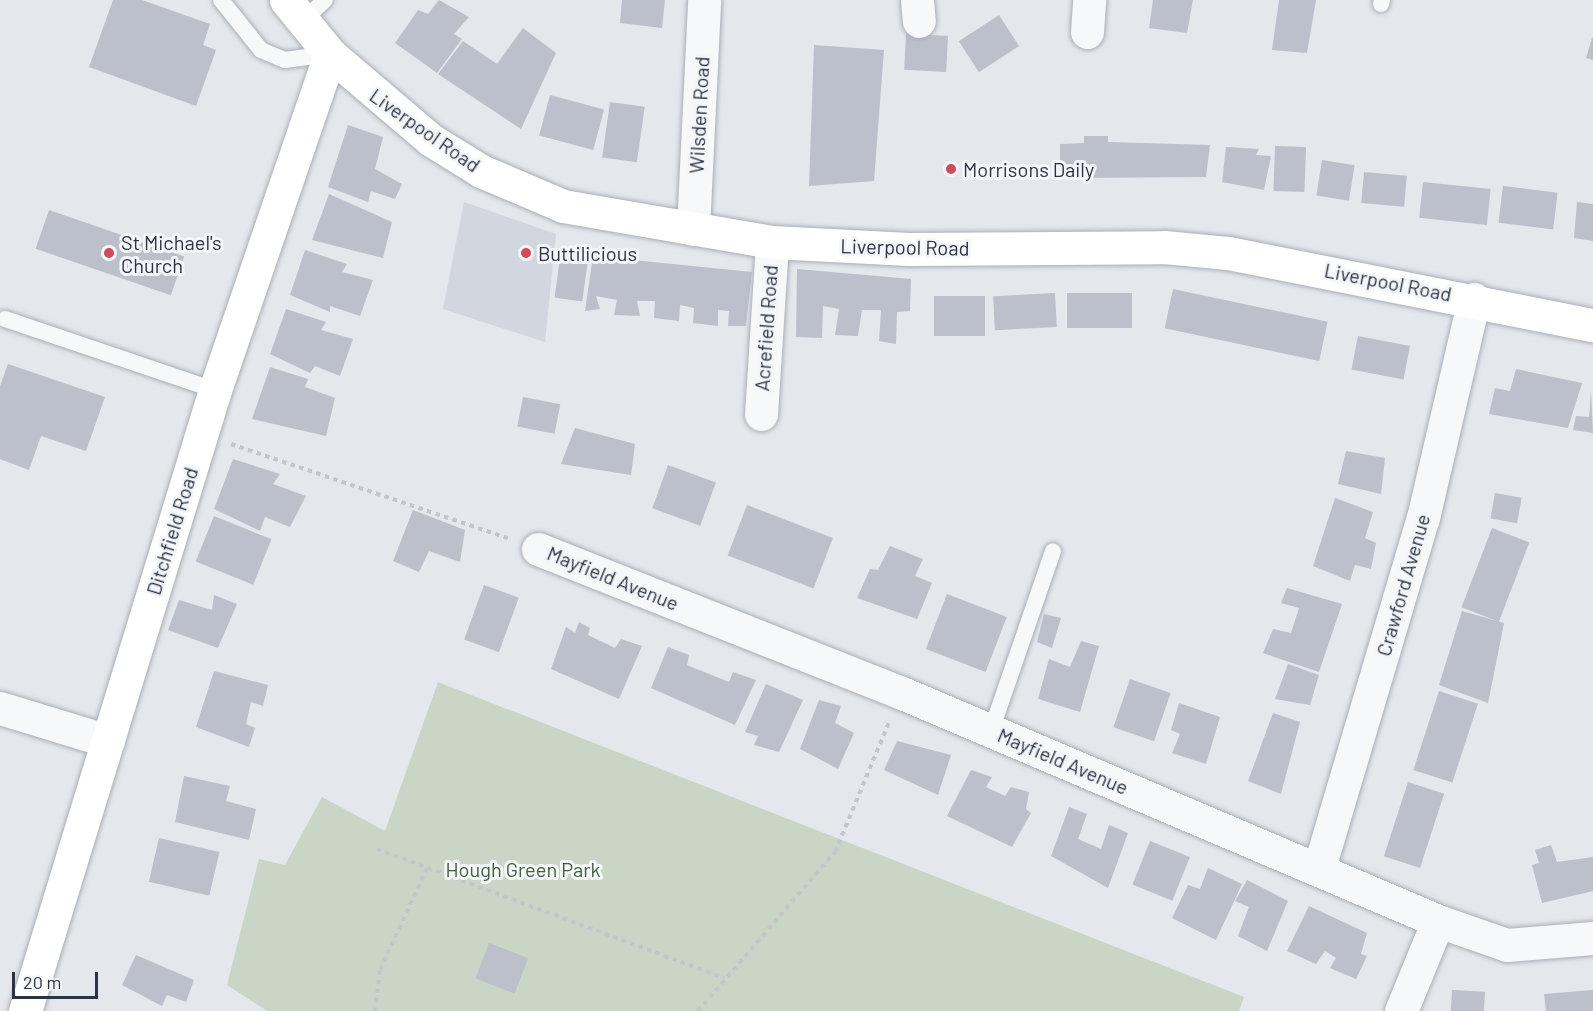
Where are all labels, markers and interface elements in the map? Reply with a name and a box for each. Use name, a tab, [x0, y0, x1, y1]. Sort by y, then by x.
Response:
street label: Wilsden Road	[684, 56, 714, 174]
street label: Liverpool Road	[365, 83, 485, 177]
place label: Morrisons Daily	[963, 157, 1094, 181]
marker: Morrisons Daily	[944, 162, 958, 176]
place label: St Michael's Church	[121, 230, 222, 277]
street label: Liverpool Road	[840, 234, 970, 260]
place label: Buttilicious	[538, 241, 637, 265]
marker: St Michael's Church	[102, 246, 116, 260]
marker: Buttilicious	[519, 246, 533, 260]
street label: Liverpool Road	[1322, 258, 1454, 306]
street label: Acrefield Road	[750, 264, 782, 392]
street label: Ditchfield Road	[141, 464, 203, 598]
street label: Crawford Avenue	[1371, 511, 1435, 659]
street label: Mayfield Avenue	[544, 541, 682, 615]
street label: Mayfield Avenue	[994, 723, 1132, 799]
park label: Hough Green Park	[445, 857, 601, 881]
scale bar	[15, 960, 100, 998]
text: 20 m	[23, 971, 61, 993]

